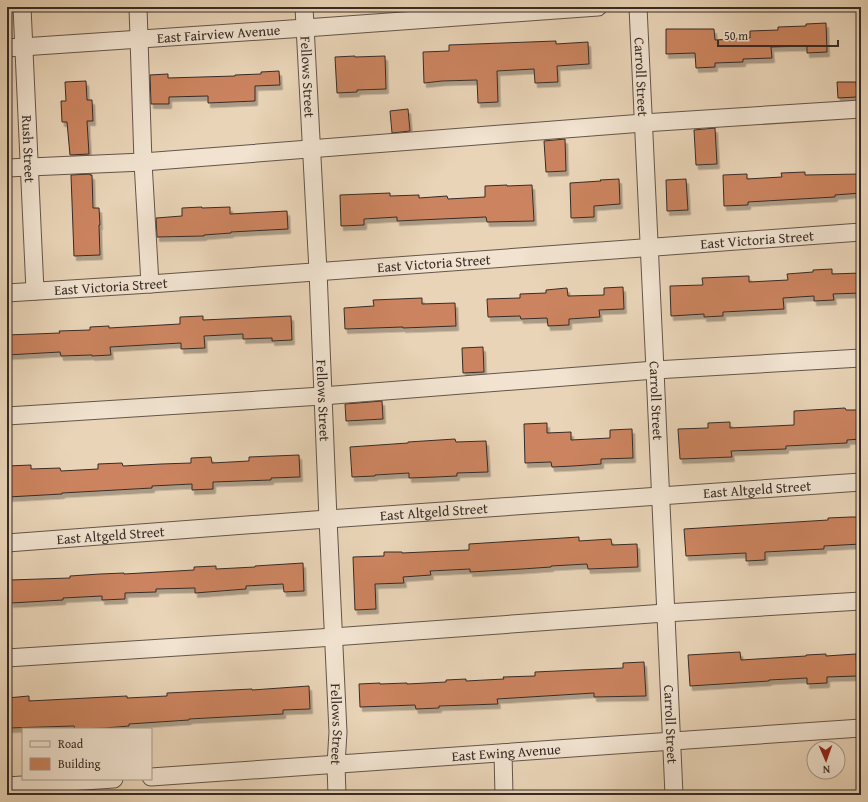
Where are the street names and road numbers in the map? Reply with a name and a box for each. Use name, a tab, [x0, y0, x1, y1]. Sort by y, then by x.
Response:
street label: East Fairview Avenue	[156, 20, 281, 48]
street label: Fellows Street	[296, 36, 320, 118]
street label: Carroll Street	[629, 37, 653, 117]
street label: Rush Street	[17, 115, 40, 183]
street label: East Victoria Street	[700, 225, 815, 254]
street label: East Victoria Street	[377, 249, 491, 277]
street label: East Victoria Street	[53, 273, 168, 300]
street label: Fellows Street	[312, 359, 335, 442]
street label: Carroll Street	[645, 361, 668, 441]
street label: East Altgeld Street	[702, 475, 812, 503]
street label: East Altgeld Street	[379, 498, 489, 525]
street label: East Altgeld Street	[56, 521, 165, 549]
street label: Fellows Street	[326, 683, 348, 766]
street label: Carroll Street	[659, 684, 683, 764]
street label: East Ewing Avenue	[451, 739, 562, 766]

